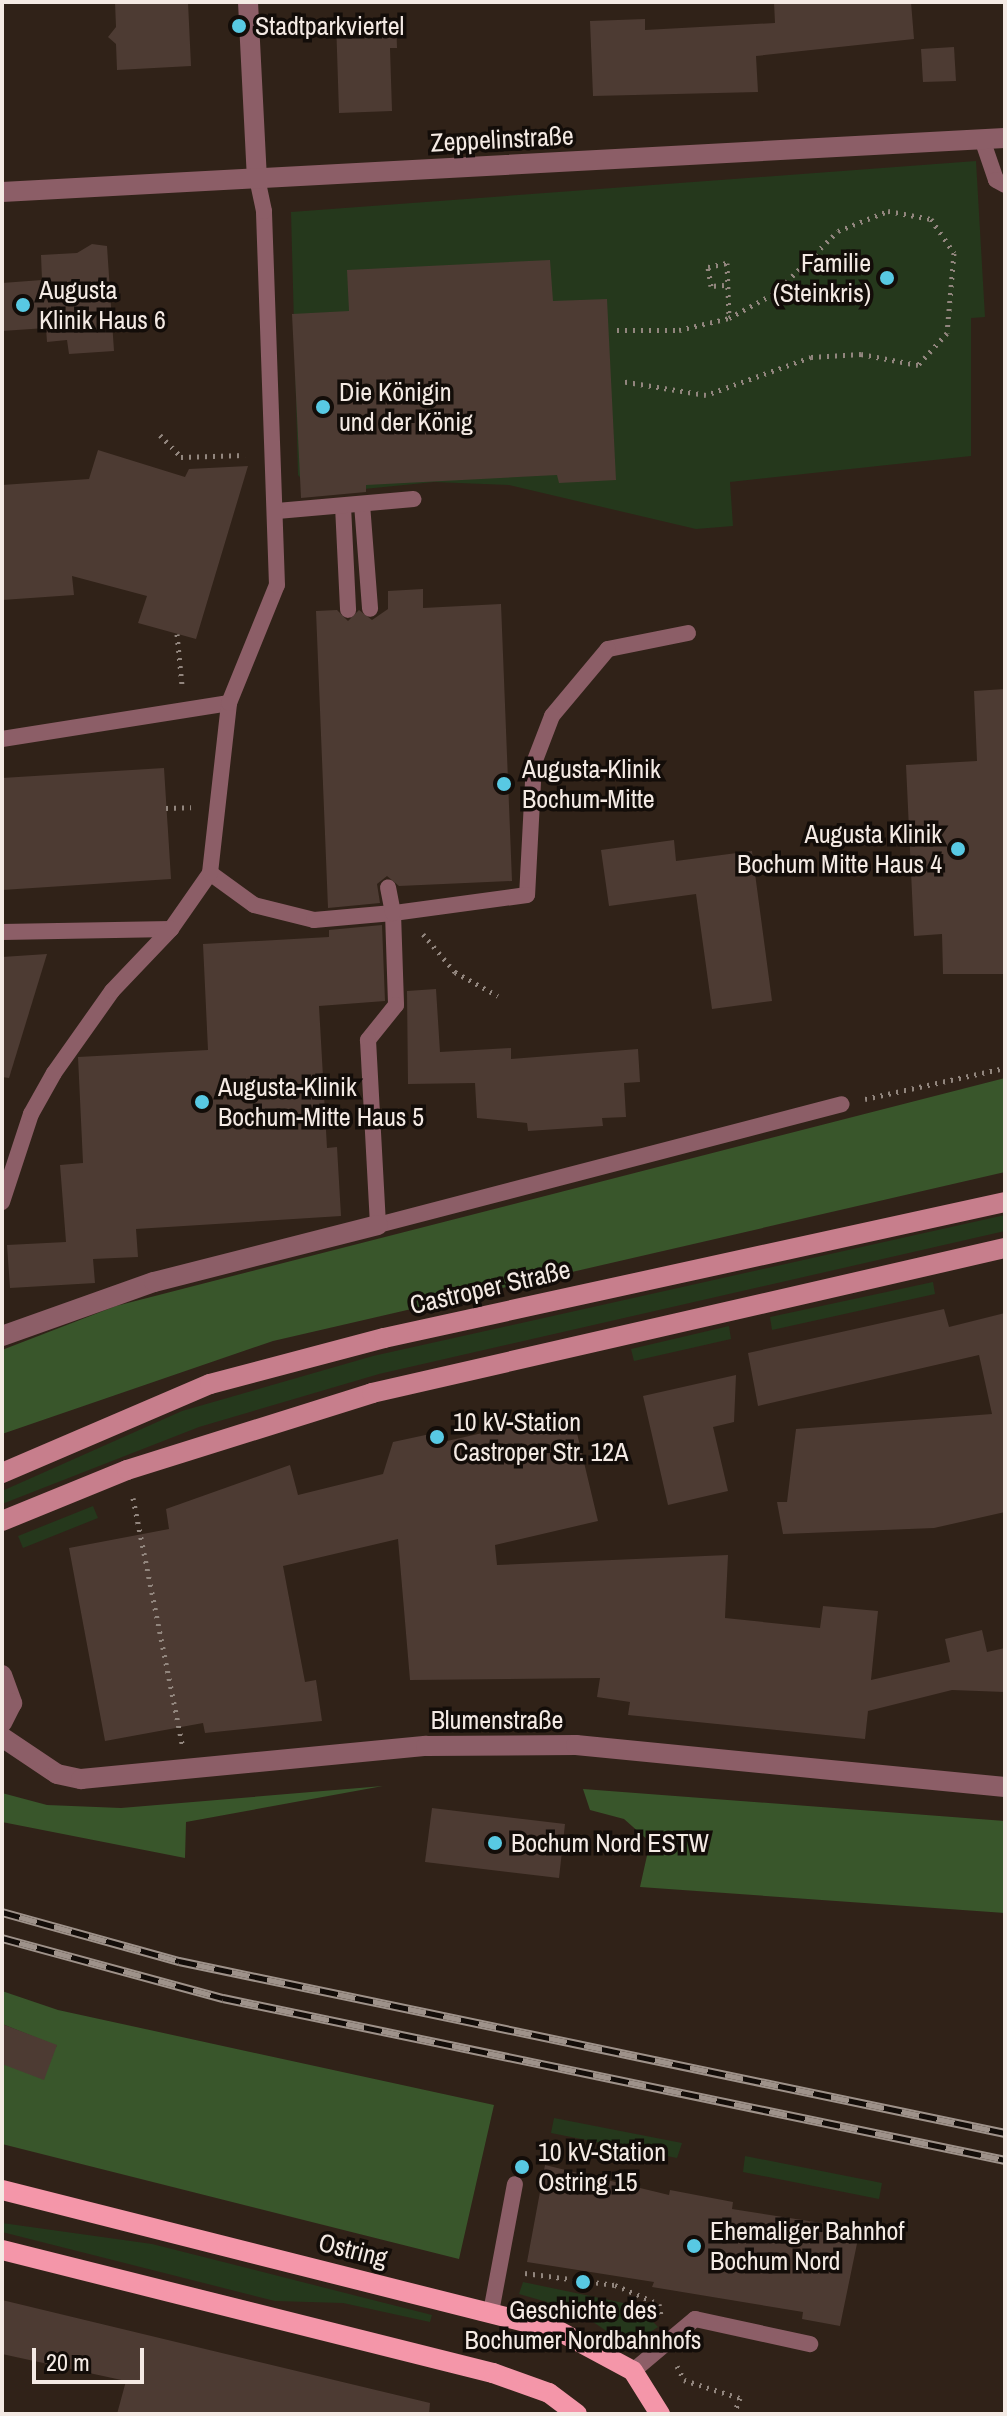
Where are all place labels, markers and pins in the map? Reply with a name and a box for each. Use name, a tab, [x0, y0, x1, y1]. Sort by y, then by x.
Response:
place label: Stadtparkviertel	[255, 10, 404, 42]
marker: Stadtparkviertel	[230, 17, 248, 35]
place label: Familie (Steinkris)	[773, 247, 871, 308]
marker: Familie (Steinkris)	[878, 269, 896, 287]
place label: Augusta Klinik Haus 6	[39, 274, 166, 336]
marker: Augusta Klinik Haus 6	[14, 296, 32, 314]
place label: Die Königin und der König	[339, 376, 473, 438]
marker: Die Königin und der König	[314, 398, 332, 416]
place label: Augusta-Klinik Bochum-Mitte	[522, 753, 661, 814]
marker: Augusta-Klinik Bochum-Mitte	[493, 773, 515, 795]
place label: Augusta Klinik Bochum Mitte Haus 4	[737, 818, 942, 880]
marker: Augusta Klinik Bochum Mitte Haus 4	[949, 840, 967, 858]
place label: Augusta-Klinik Bochum-Mitte Haus 5	[218, 1071, 424, 1132]
marker: Augusta-Klinik Bochum-Mitte Haus 5	[193, 1093, 211, 1111]
place label: 10 kV-Station Castroper Str. 12A	[453, 1406, 628, 1468]
marker: 10 kV-Station Castroper Str. 12A	[428, 1428, 446, 1446]
place label: Bochum Nord ESTW	[511, 1827, 709, 1859]
marker: Bochum Nord ESTW	[486, 1834, 504, 1852]
place label: 10 kV-Station Ostring 15	[538, 2136, 666, 2198]
marker: 10 kV-Station Ostring 15	[513, 2158, 531, 2176]
place label: Ehemaliger Bahnhof Bochum Nord	[710, 2215, 904, 2276]
marker: Ehemaliger Bahnhof Bochum Nord	[685, 2237, 703, 2255]
marker: Geschichte des Bochumer Nordbahnhofs	[574, 2273, 592, 2291]
place label: Geschichte des Bochumer Nordbahnhofs	[464, 2294, 702, 2356]

